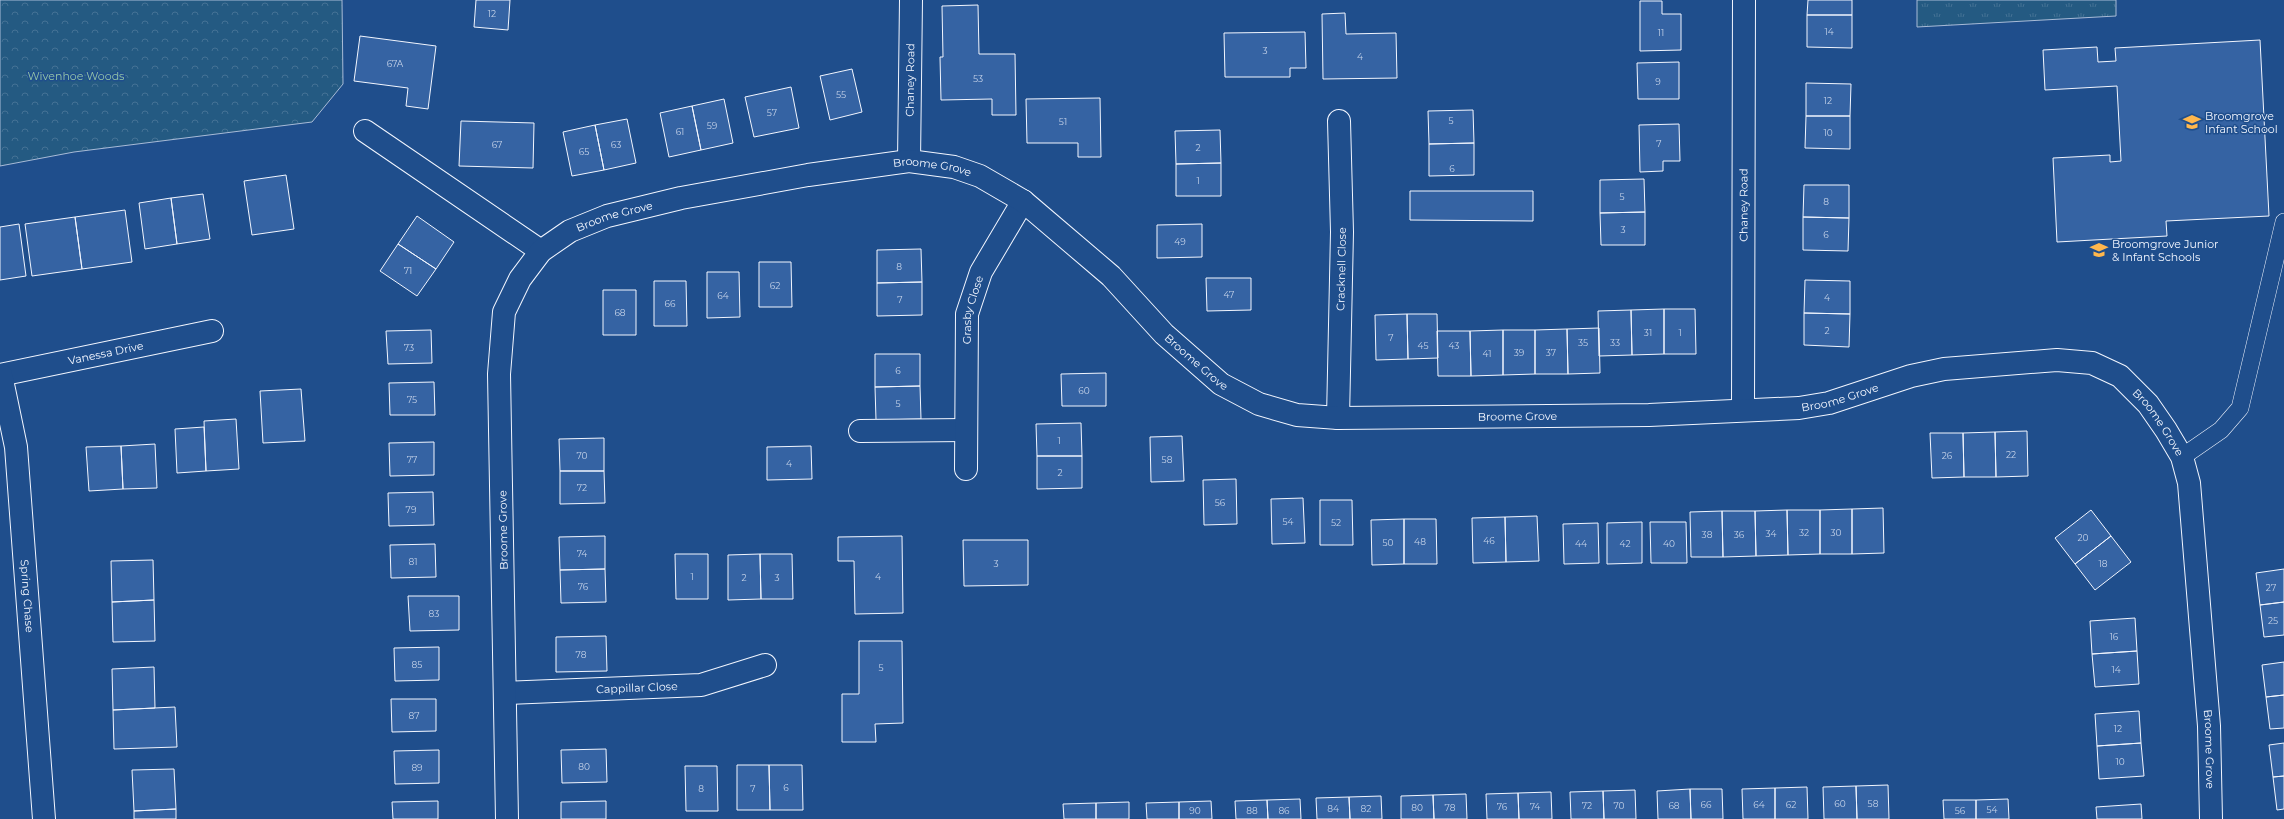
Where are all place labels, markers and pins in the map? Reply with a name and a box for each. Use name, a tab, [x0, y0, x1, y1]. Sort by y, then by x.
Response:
place label: Broomgrove Infant School	[2205, 109, 2278, 136]
school or university icon: Broomgrove Infant School	[2182, 112, 2202, 132]
place label: Broomgrove Junior & Infant Schools	[2112, 237, 2219, 264]
school or university icon: Broomgrove Junior & Infant Schools	[2089, 240, 2109, 260]

